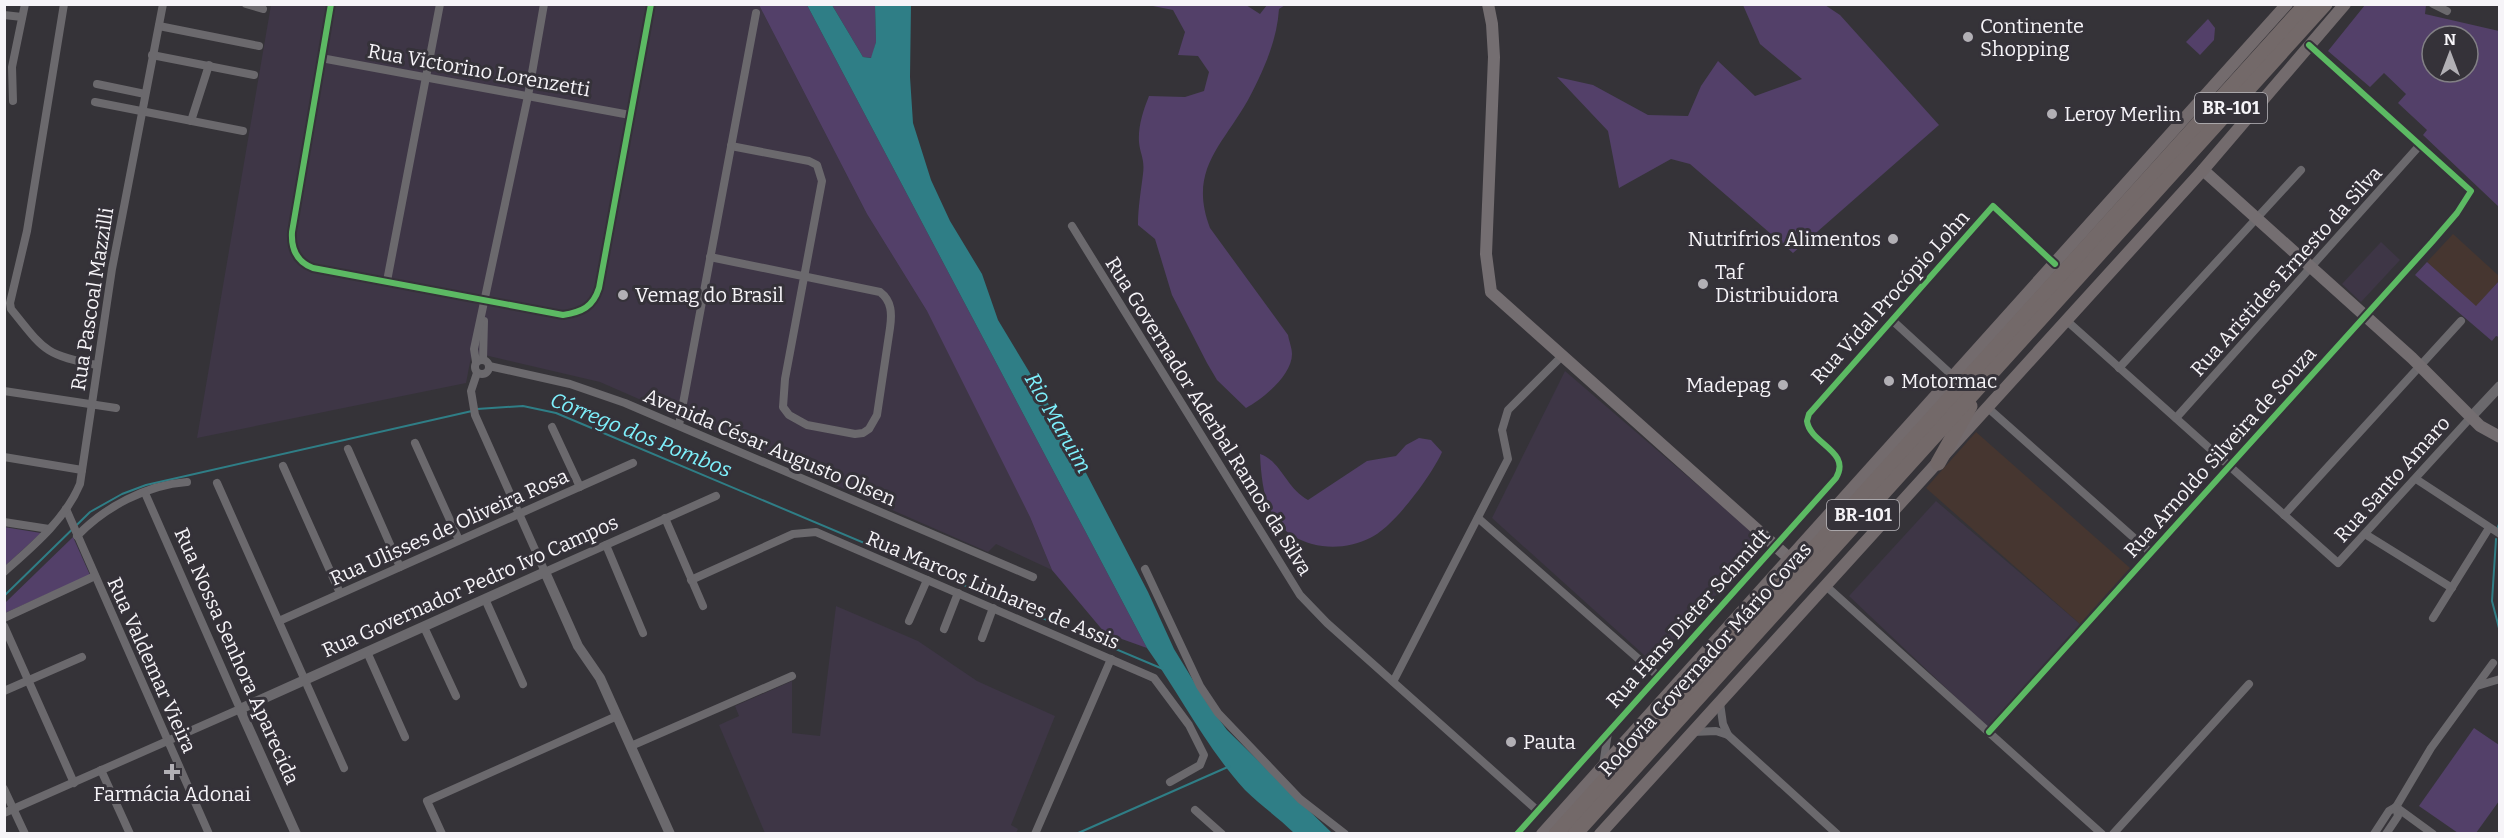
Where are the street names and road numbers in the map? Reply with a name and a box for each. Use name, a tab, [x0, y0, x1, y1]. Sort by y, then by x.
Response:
street label: Rua Victorino Lorenzetti	[366, 39, 592, 101]
road number: BR-101	[2195, 93, 2267, 123]
street label: Rua Aristides Ernesto da Silva	[2185, 161, 2387, 381]
street label: Rua Vidal Procópio Lohn	[1806, 205, 1974, 389]
street label: Rua Pascoal Mazzilli	[66, 206, 118, 392]
street label: Rua Governador Aderbal Ramos da Silva	[1101, 252, 1318, 580]
street label: Rua Arnoldo Silveira de Souza	[2119, 342, 2321, 562]
street label: Avenida César Augusto Olsen	[640, 383, 900, 511]
street label: Rua Santo Amaro	[2329, 411, 2455, 547]
street label: Rua Ulisses de Oliveira Rosa	[326, 463, 572, 591]
road number: BR-101	[1827, 500, 1899, 530]
street label: Rua Governador Pedro Ivo Campos	[318, 510, 622, 662]
street label: Rua Hans Dieter Schmidt	[1601, 523, 1775, 713]
street label: Rua Nossa Senhora Aparecida	[169, 524, 305, 788]
street label: Rua Marcos Linhares de Assis	[863, 526, 1123, 654]
street label: Rodovia Governador Mário Covas	[1594, 537, 1816, 781]
street label: Rua Valdemar Vieira	[102, 573, 202, 757]

